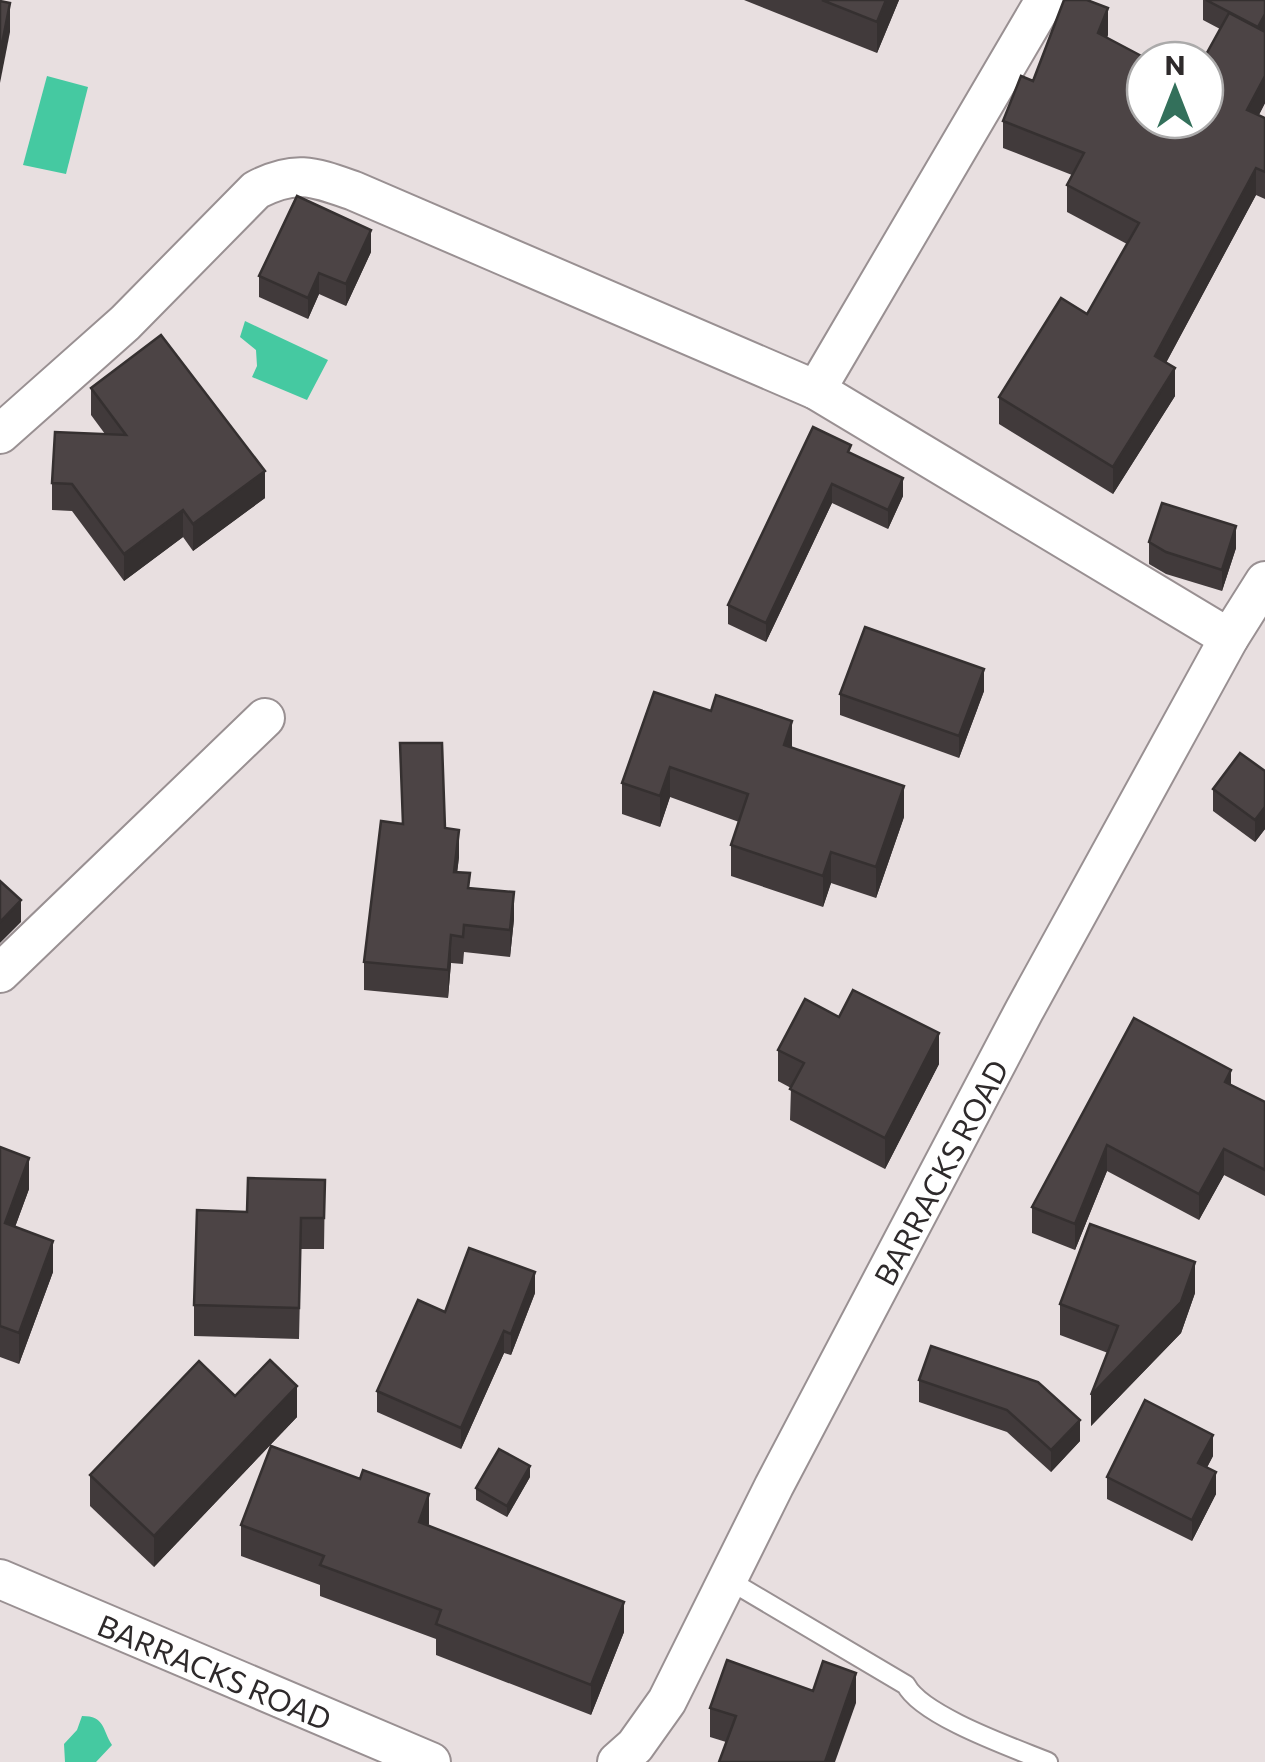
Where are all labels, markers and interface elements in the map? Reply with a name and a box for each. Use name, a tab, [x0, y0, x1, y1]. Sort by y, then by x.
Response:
north arrow	[1125, 40, 1225, 140]
text: N	[1165, 47, 1186, 81]
street label: BARRACKS ROAD	[865, 1053, 1015, 1291]
street label: BARRACKS ROAD	[93, 1605, 337, 1737]

